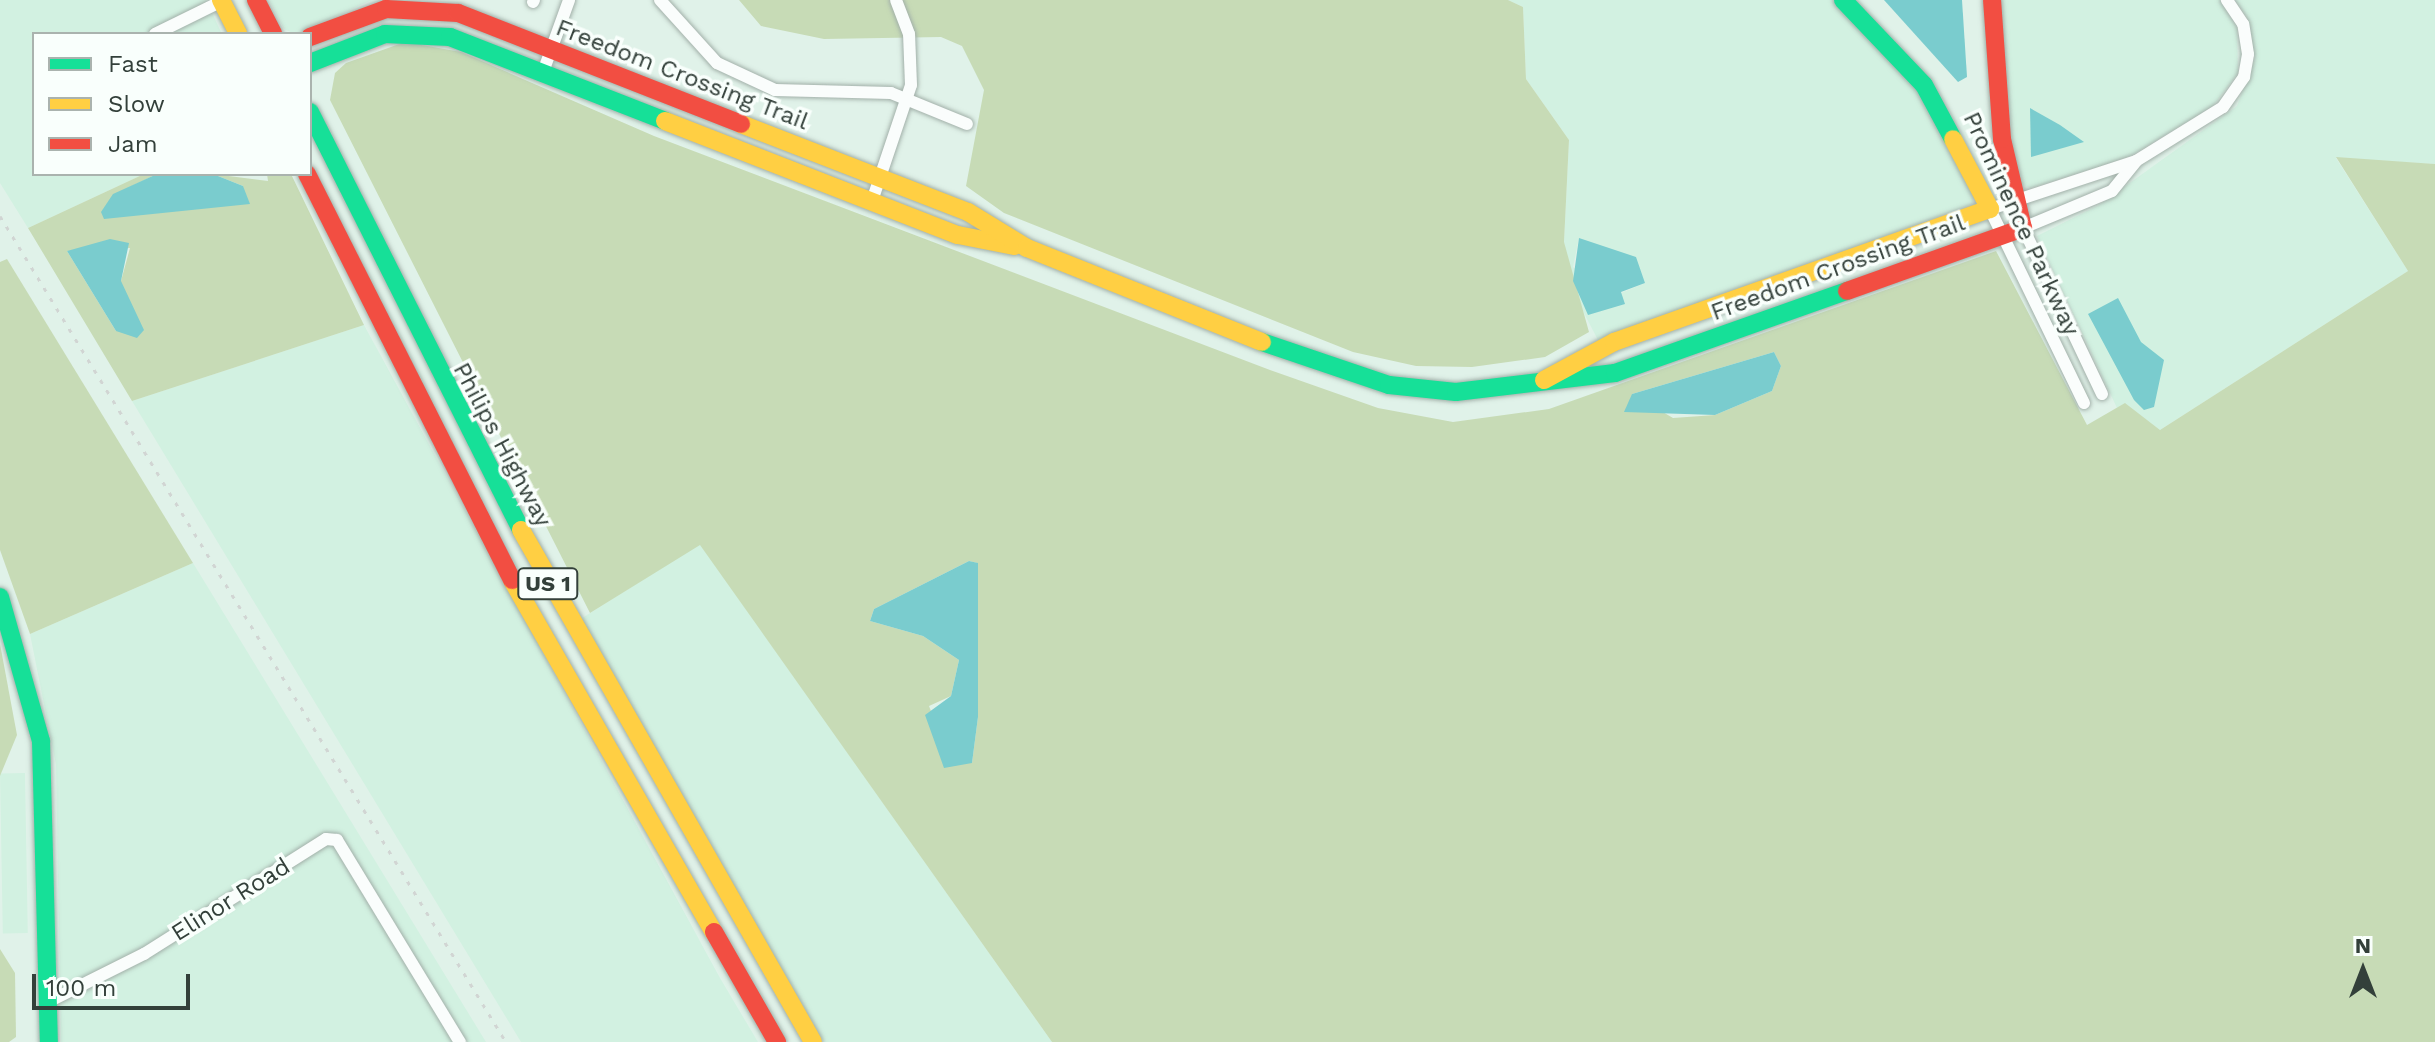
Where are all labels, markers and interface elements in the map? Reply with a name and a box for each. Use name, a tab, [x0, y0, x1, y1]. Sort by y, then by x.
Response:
street label: Freedom Crossing Trail	[551, 13, 813, 137]
legend	[32, 32, 312, 176]
text: Fast	[108, 50, 158, 78]
text: Slow	[108, 90, 165, 118]
street label: Prominence Parkway	[1957, 108, 2085, 340]
text: Jam	[108, 130, 158, 158]
street label: Freedom Crossing Trail	[1707, 209, 1969, 327]
street label: Philips Highway	[447, 358, 557, 532]
road number: US 1	[516, 566, 580, 602]
street label: Elinor Road	[166, 852, 296, 948]
north arrow	[2323, 930, 2403, 1010]
text: N	[2355, 933, 2371, 958]
scale bar	[36, 958, 194, 1008]
text: 100 m	[46, 974, 116, 1002]

